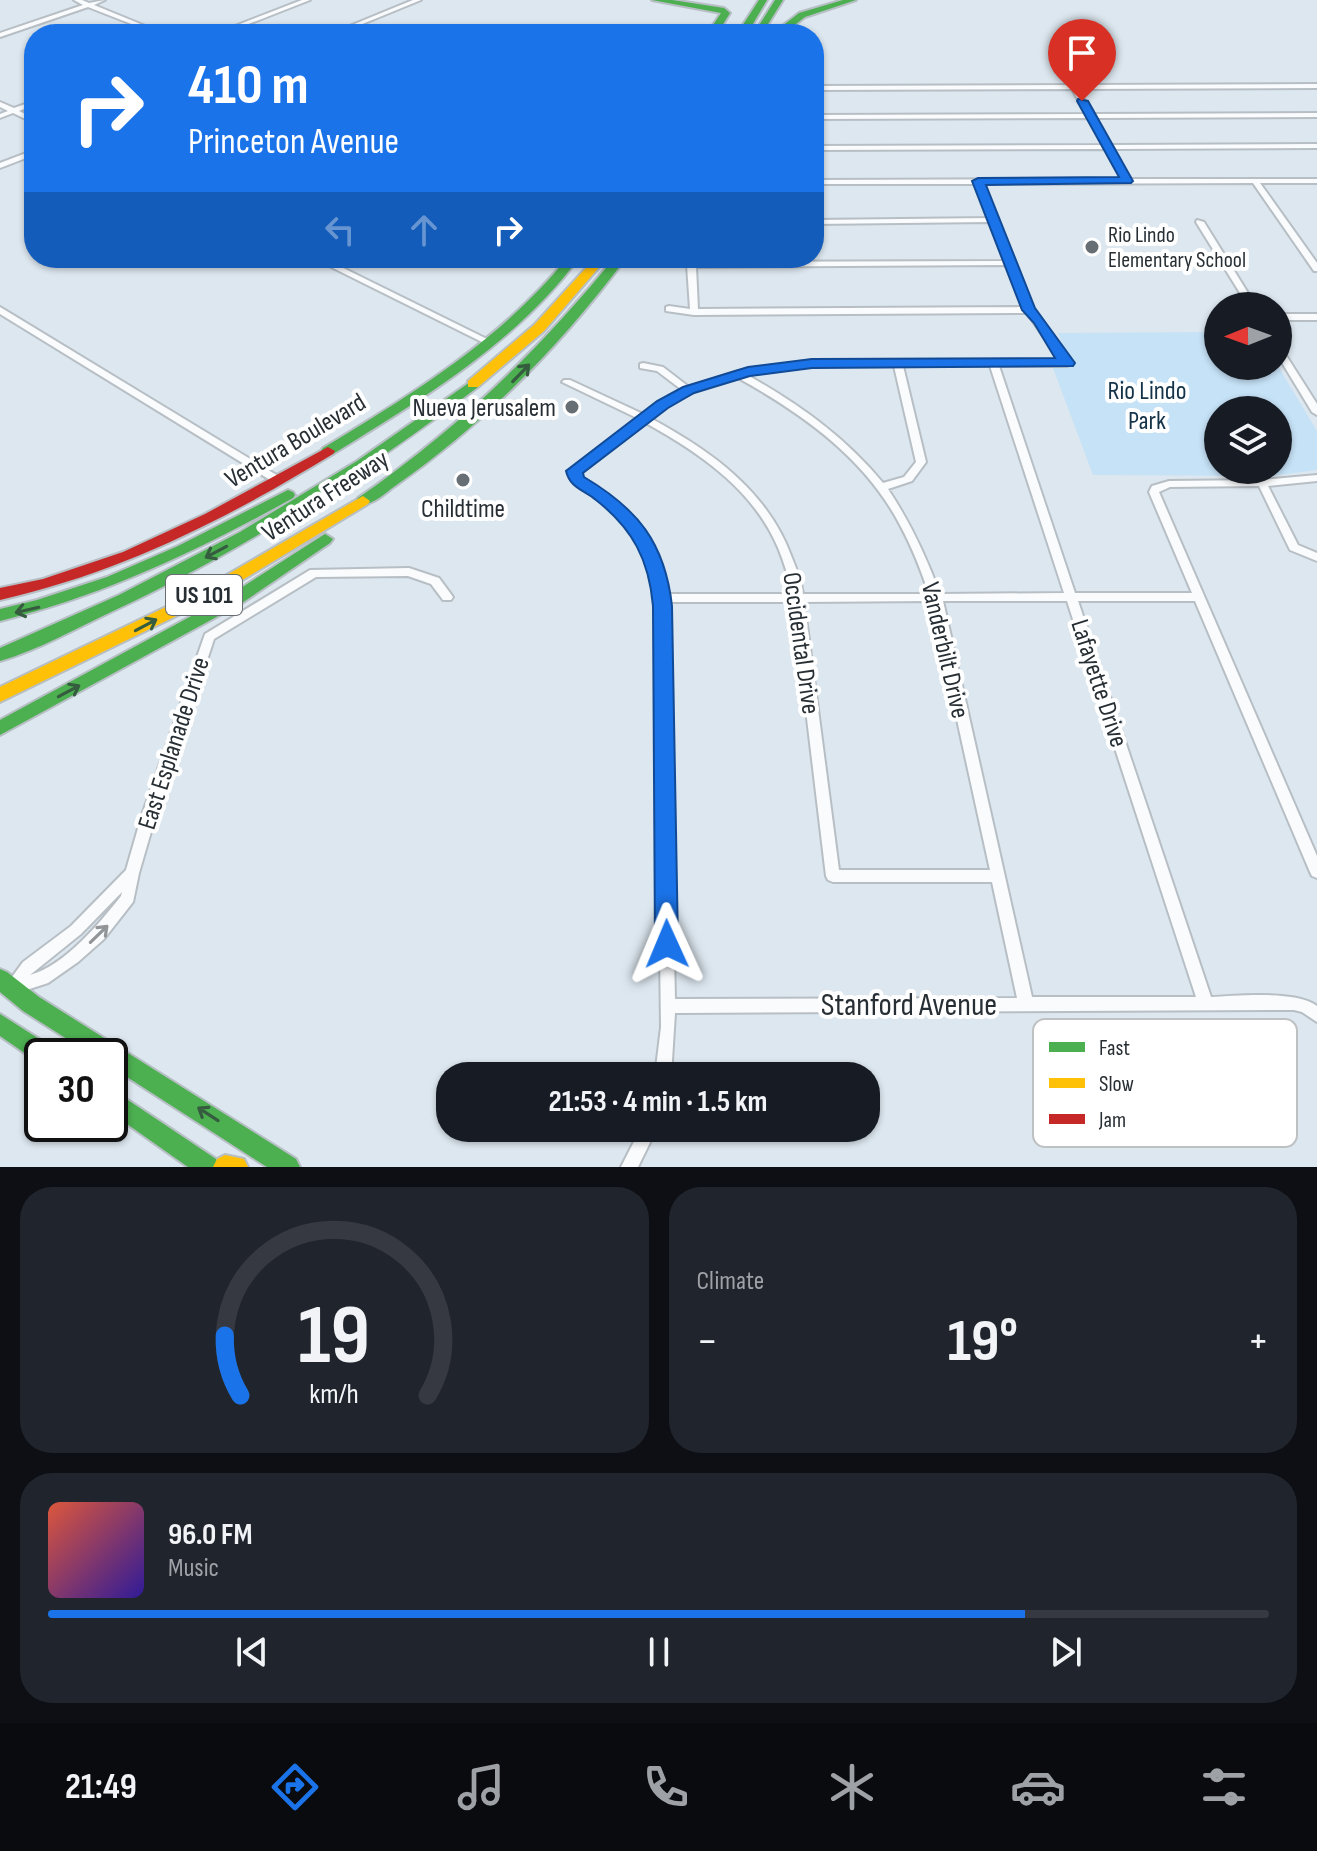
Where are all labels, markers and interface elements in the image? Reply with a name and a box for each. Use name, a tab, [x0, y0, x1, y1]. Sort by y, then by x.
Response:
pin	[1048, 19, 1116, 101]
icon: arrive	[1060, 31, 1104, 75]
text: 410 m	[188, 53, 309, 120]
icon: right	[56, 56, 160, 160]
text: Princeton Avenue	[188, 121, 399, 164]
icon: left	[318, 208, 362, 252]
icon: ahead	[402, 208, 446, 252]
icon: right	[486, 208, 530, 252]
place label: Rio Lindo Elementary School	[1108, 222, 1246, 274]
marker: Rio Lindo Elementary School	[1083, 238, 1101, 256]
north arrow	[1204, 292, 1292, 380]
map controls	[1204, 292, 1292, 484]
one-way arrow	[512, 363, 531, 383]
park label: Rio Lindo Park	[1108, 376, 1187, 437]
street label: Ventura Boulevard	[220, 387, 372, 495]
place label: Nueva Jerusalem	[412, 393, 556, 424]
button: layers	[1204, 396, 1292, 484]
marker: Nueva Jerusalem	[563, 398, 581, 416]
street label: Ventura Freeway	[257, 444, 395, 549]
marker: Childtime	[454, 471, 472, 489]
place label: Childtime	[421, 494, 505, 525]
one-way arrow	[205, 545, 228, 561]
street label: Occidental Drive	[775, 570, 826, 716]
road number: US 101	[166, 575, 242, 615]
street label: Vanderbilt Drive	[914, 579, 975, 721]
one-way arrow	[15, 603, 41, 618]
street label: Lafayette Drive	[1063, 616, 1134, 751]
one-way arrow	[134, 617, 158, 633]
street label: East Esplanade Drive	[132, 653, 217, 834]
one-way arrow	[57, 683, 80, 699]
position arrow	[625, 902, 709, 986]
one-way arrow	[89, 925, 108, 944]
street label: Stanford Avenue	[821, 986, 997, 1025]
legend	[1033, 1019, 1297, 1147]
text: Fast	[1099, 1035, 1130, 1062]
speed limit sign: 30	[24, 1038, 128, 1142]
text: Slow	[1099, 1071, 1134, 1098]
text: 21:53 · 4 min · 1.5 km	[549, 1084, 768, 1120]
one-way arrow	[198, 1106, 220, 1123]
text: Jam	[1098, 1107, 1126, 1134]
text: Climate	[697, 1266, 764, 1297]
text: 19	[298, 1287, 370, 1387]
text: 19°	[947, 1306, 1018, 1378]
text: −	[697, 1315, 718, 1368]
text: +	[1247, 1315, 1269, 1368]
text: km/h	[310, 1377, 359, 1412]
text: 96.0 FM	[168, 1517, 253, 1553]
text: Music	[168, 1553, 219, 1584]
icon: previous	[230, 1630, 274, 1674]
icon: pause	[637, 1630, 681, 1674]
icon: next	[1044, 1630, 1088, 1674]
icon: directions	[267, 1759, 323, 1815]
icon: music	[453, 1759, 509, 1815]
icon: phone	[638, 1759, 694, 1815]
icon: climate	[824, 1759, 880, 1815]
icon: car	[1010, 1759, 1066, 1815]
icon: filters	[1196, 1759, 1252, 1815]
text: 21:49	[65, 1766, 137, 1809]

